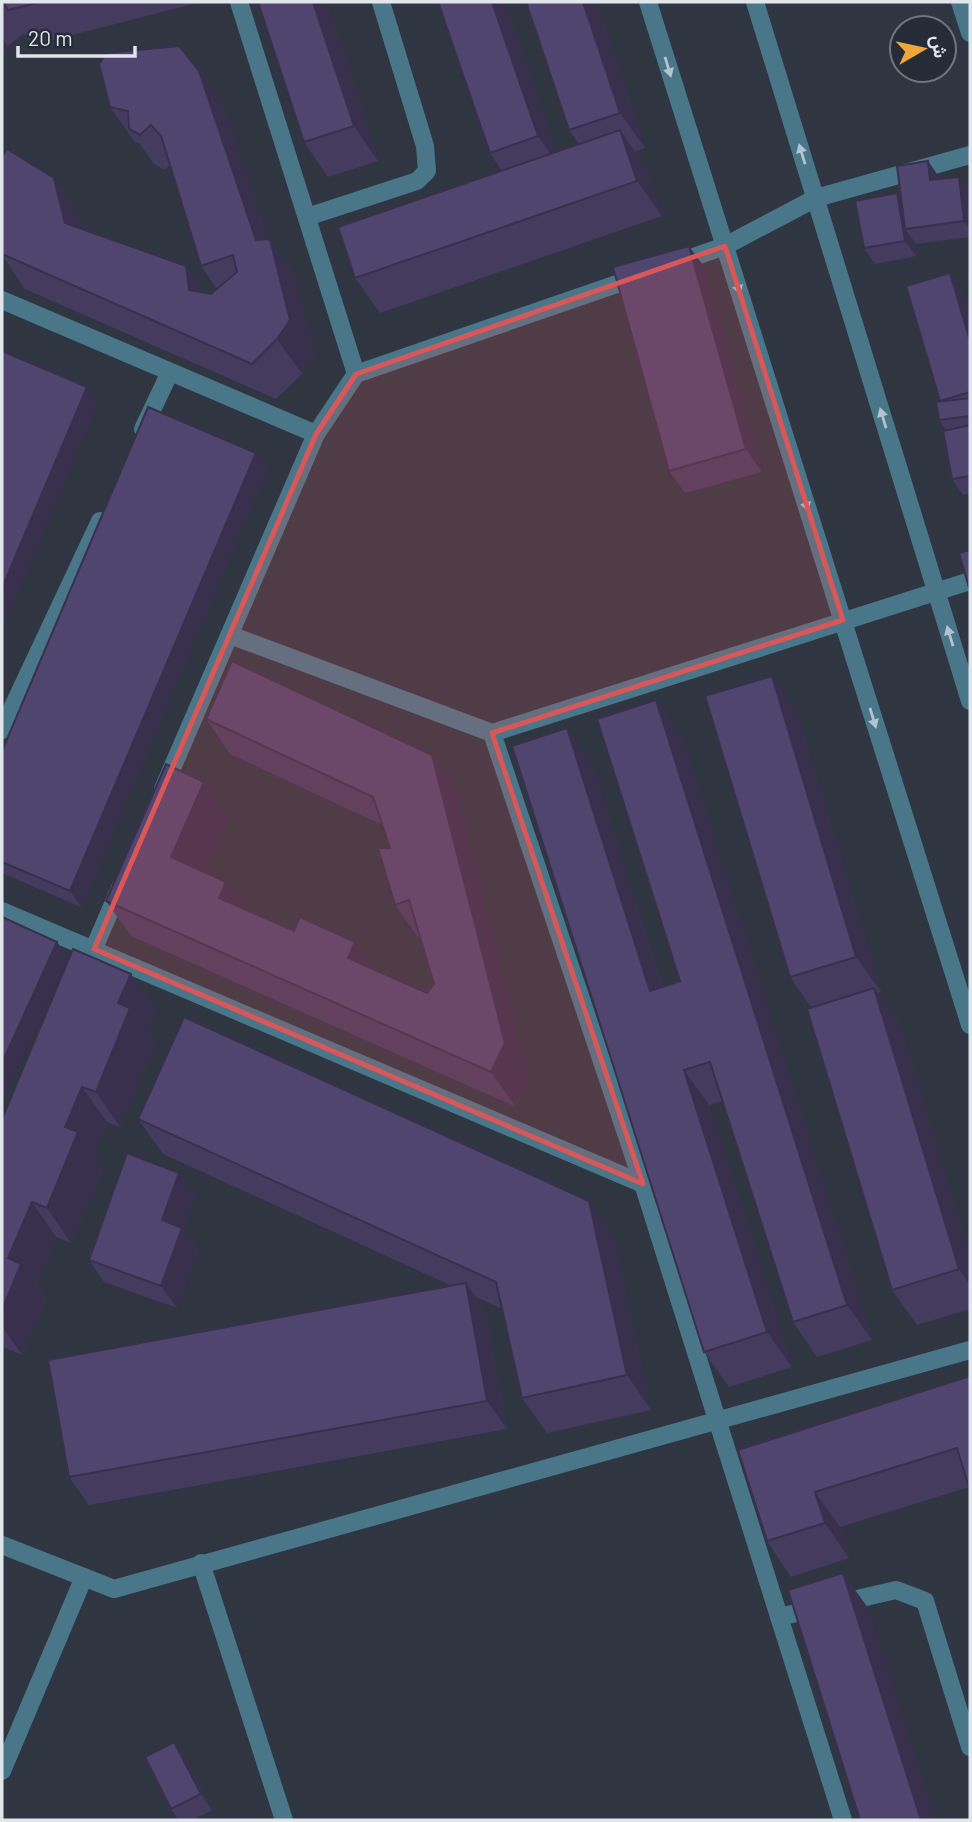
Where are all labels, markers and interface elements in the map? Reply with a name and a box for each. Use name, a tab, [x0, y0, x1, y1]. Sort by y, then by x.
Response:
scale bar	[18, 14, 135, 58]
north arrow	[888, 14, 958, 84]
text: 20 m	[28, 25, 73, 50]
text: ش	[926, 33, 953, 60]
one-way arrow	[664, 57, 674, 78]
one-way arrow	[797, 143, 807, 164]
one-way arrow	[732, 274, 742, 295]
one-way arrow	[878, 408, 888, 429]
one-way arrow	[800, 491, 811, 512]
one-way arrow	[944, 625, 955, 646]
one-way arrow	[869, 708, 879, 729]

